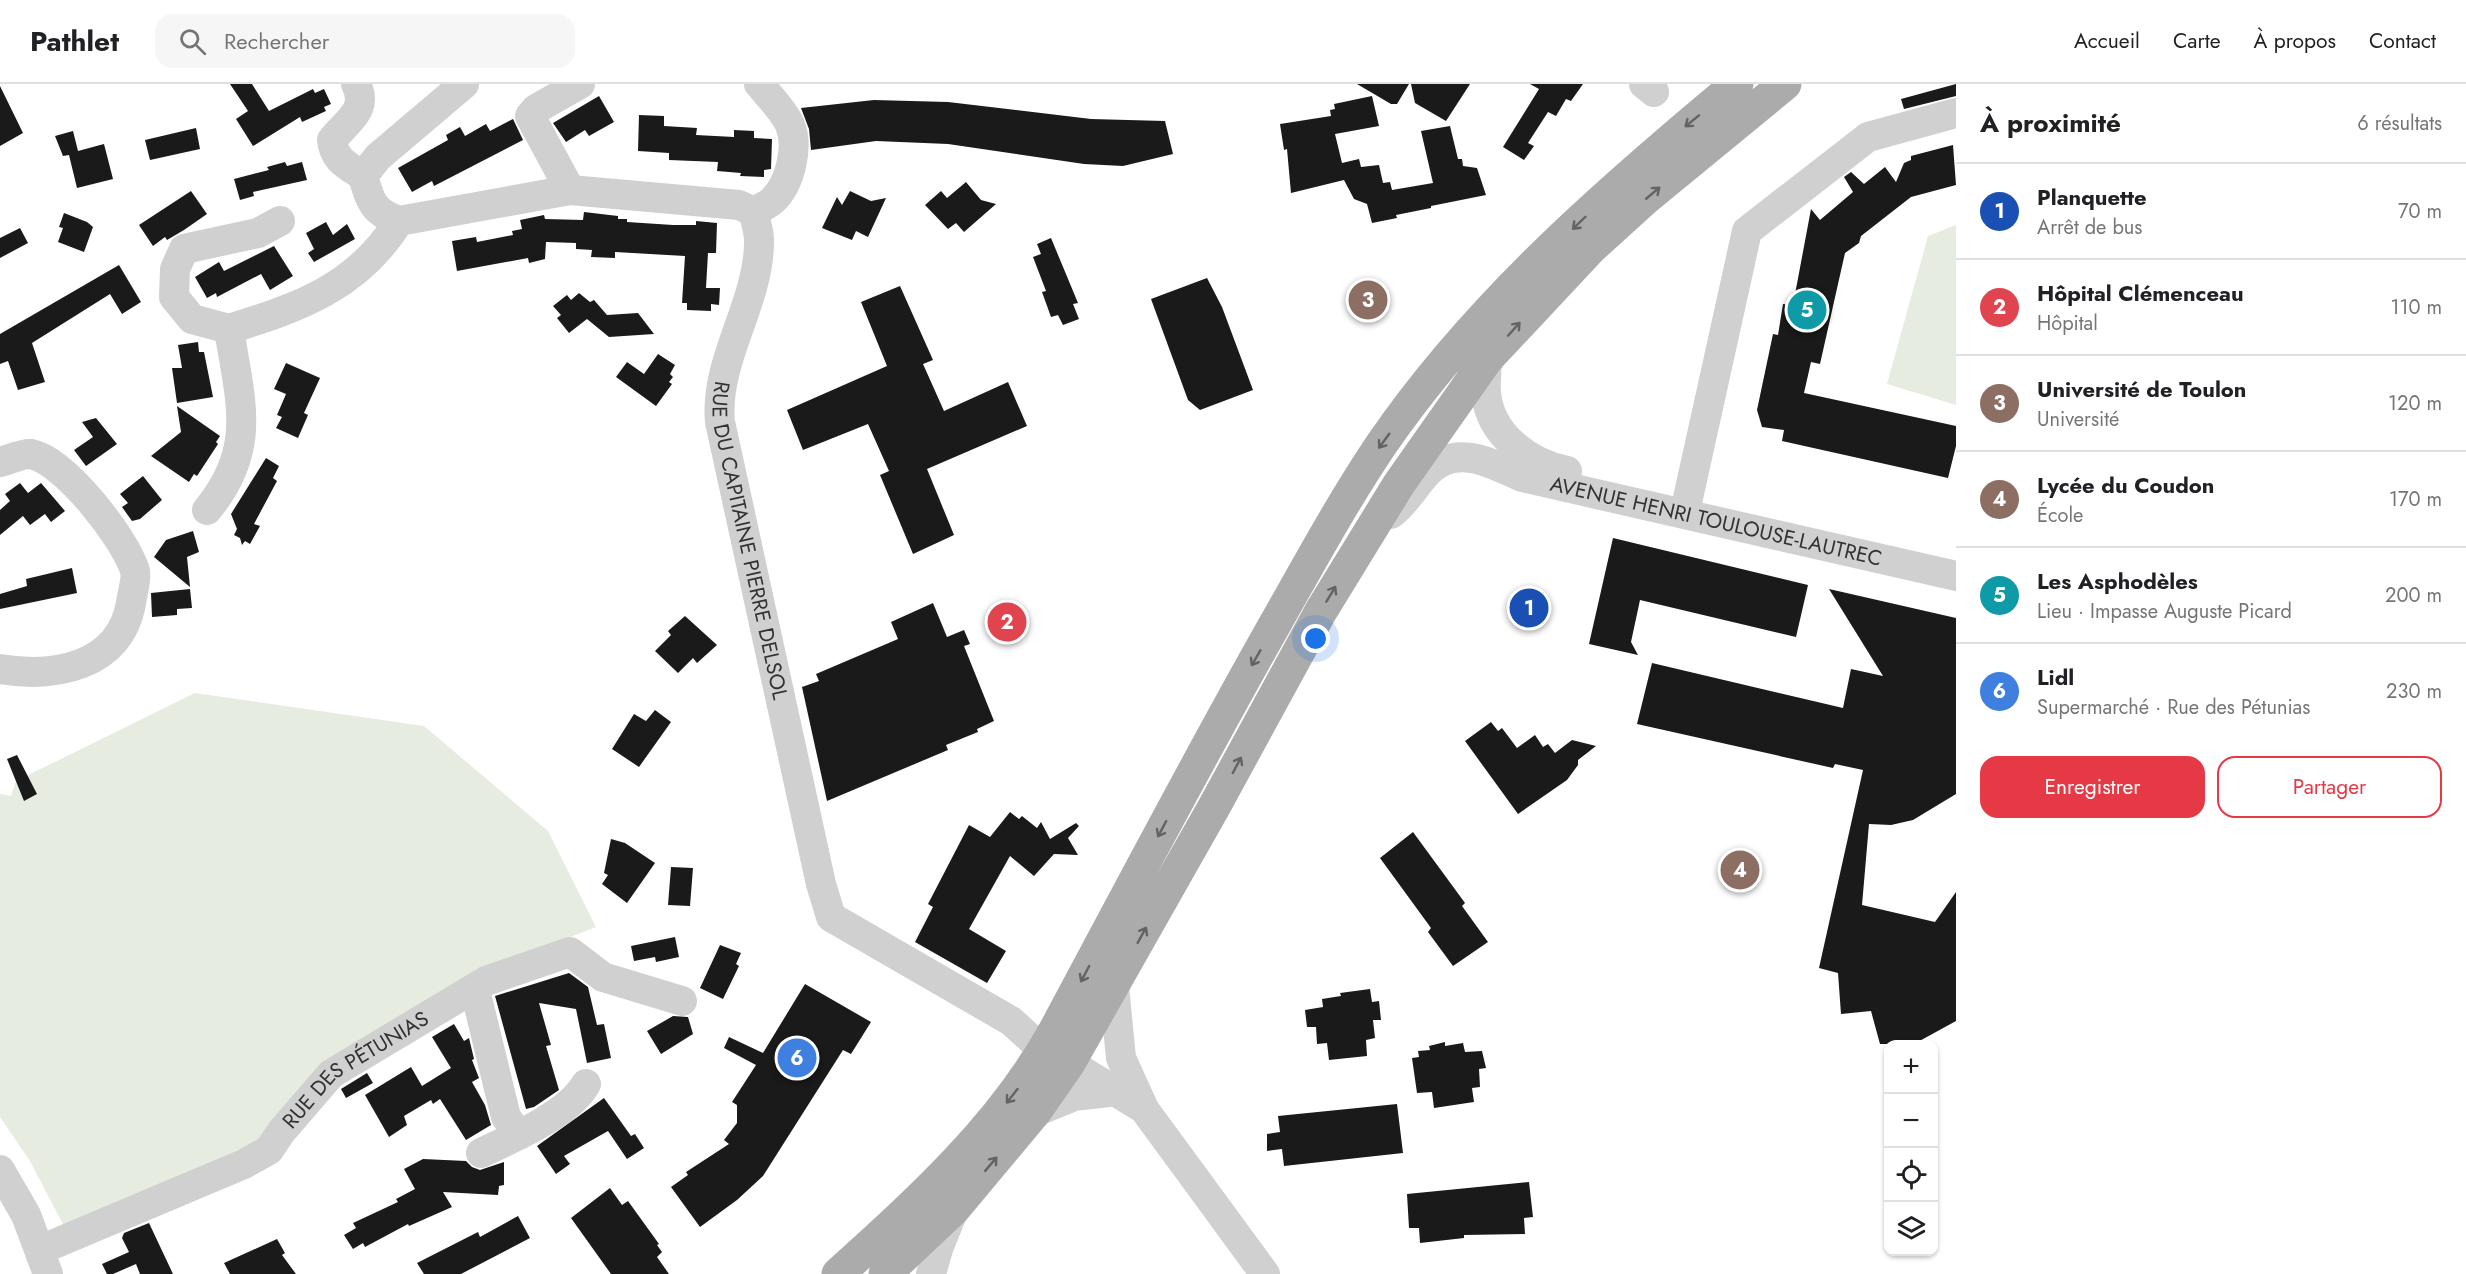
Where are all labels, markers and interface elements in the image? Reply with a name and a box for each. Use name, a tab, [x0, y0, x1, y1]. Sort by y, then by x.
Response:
search box	[155, 14, 575, 68]
text: Pathlet	[30, 21, 119, 62]
icon: search	[176, 25, 209, 58]
text: Rechercher	[224, 25, 329, 57]
text: Accueil	[2074, 26, 2140, 56]
text: Carte	[2173, 26, 2221, 56]
text: À propos	[2254, 26, 2336, 56]
text: Contact	[2369, 26, 2436, 56]
text: À proximité	[1980, 104, 2121, 142]
text: 6 résultats	[2357, 109, 2442, 138]
one-way arrow	[1685, 114, 1700, 128]
text: Planquette	[2037, 181, 2147, 213]
one-way arrow	[1645, 186, 1661, 199]
text: 1	[1994, 197, 2005, 226]
text: 70 m	[2398, 197, 2442, 226]
text: Arrêt de bus	[2037, 213, 2142, 242]
one-way arrow	[1572, 216, 1587, 230]
text: Hôpital Clémenceau	[2037, 277, 2244, 309]
pin: 3	[1348, 278, 1388, 322]
pin: 5	[1788, 288, 1826, 332]
text: 2	[1993, 293, 2006, 322]
text: 110 m	[2390, 293, 2442, 322]
text: Hôpital	[2037, 309, 2098, 338]
one-way arrow	[1507, 322, 1521, 337]
text: Université de Toulon	[2037, 373, 2247, 405]
street label: RUE DU CAPITAINE PIERRE DELSOL	[704, 379, 795, 703]
text: 3	[1993, 389, 2006, 418]
text: 120 m	[2388, 389, 2442, 418]
text: Université	[2037, 405, 2119, 434]
one-way arrow	[1378, 433, 1390, 449]
street label: AVENUE HENRI TOULOUSE-LAUTREC	[1547, 469, 1885, 574]
text: Lycée du Coudon	[2037, 469, 2214, 501]
text: 4	[1993, 485, 2006, 514]
text: 170 m	[2389, 485, 2442, 514]
text: École	[2037, 501, 2083, 530]
text: Les Asphodèles	[2037, 565, 2198, 597]
text: 5	[1993, 581, 2006, 610]
text: 200 m	[2385, 581, 2442, 610]
one-way arrow	[1326, 586, 1338, 603]
pin: 1	[1510, 586, 1549, 630]
text: Lieu · Impasse Auguste Picard	[2037, 597, 2292, 626]
pin: 2	[988, 600, 1026, 644]
your location	[1301, 624, 1330, 653]
one-way arrow	[1249, 650, 1261, 667]
text: Lidl	[2037, 661, 2074, 693]
text: 6	[1993, 677, 2006, 706]
text: 230 m	[2386, 677, 2442, 706]
text: Supermarché · Rue des Pétunias	[2037, 693, 2310, 722]
one-way arrow	[1231, 756, 1243, 774]
button: Enregistrer	[1980, 756, 2205, 818]
button: Partager	[2217, 756, 2442, 818]
one-way arrow	[1156, 820, 1167, 838]
pin: 4	[1720, 848, 1760, 892]
one-way arrow	[1136, 927, 1148, 944]
one-way arrow	[1079, 964, 1090, 982]
street label: RUE DES PÉTUNIAS	[275, 1004, 434, 1135]
pin: 6	[778, 1036, 816, 1080]
map controls	[1884, 1040, 1938, 1256]
button: +	[1884, 1040, 1938, 1094]
one-way arrow	[1005, 1088, 1018, 1104]
button: −	[1884, 1094, 1938, 1148]
button: locate	[1884, 1148, 1938, 1202]
one-way arrow	[984, 1157, 998, 1172]
button: layers	[1884, 1202, 1938, 1256]

